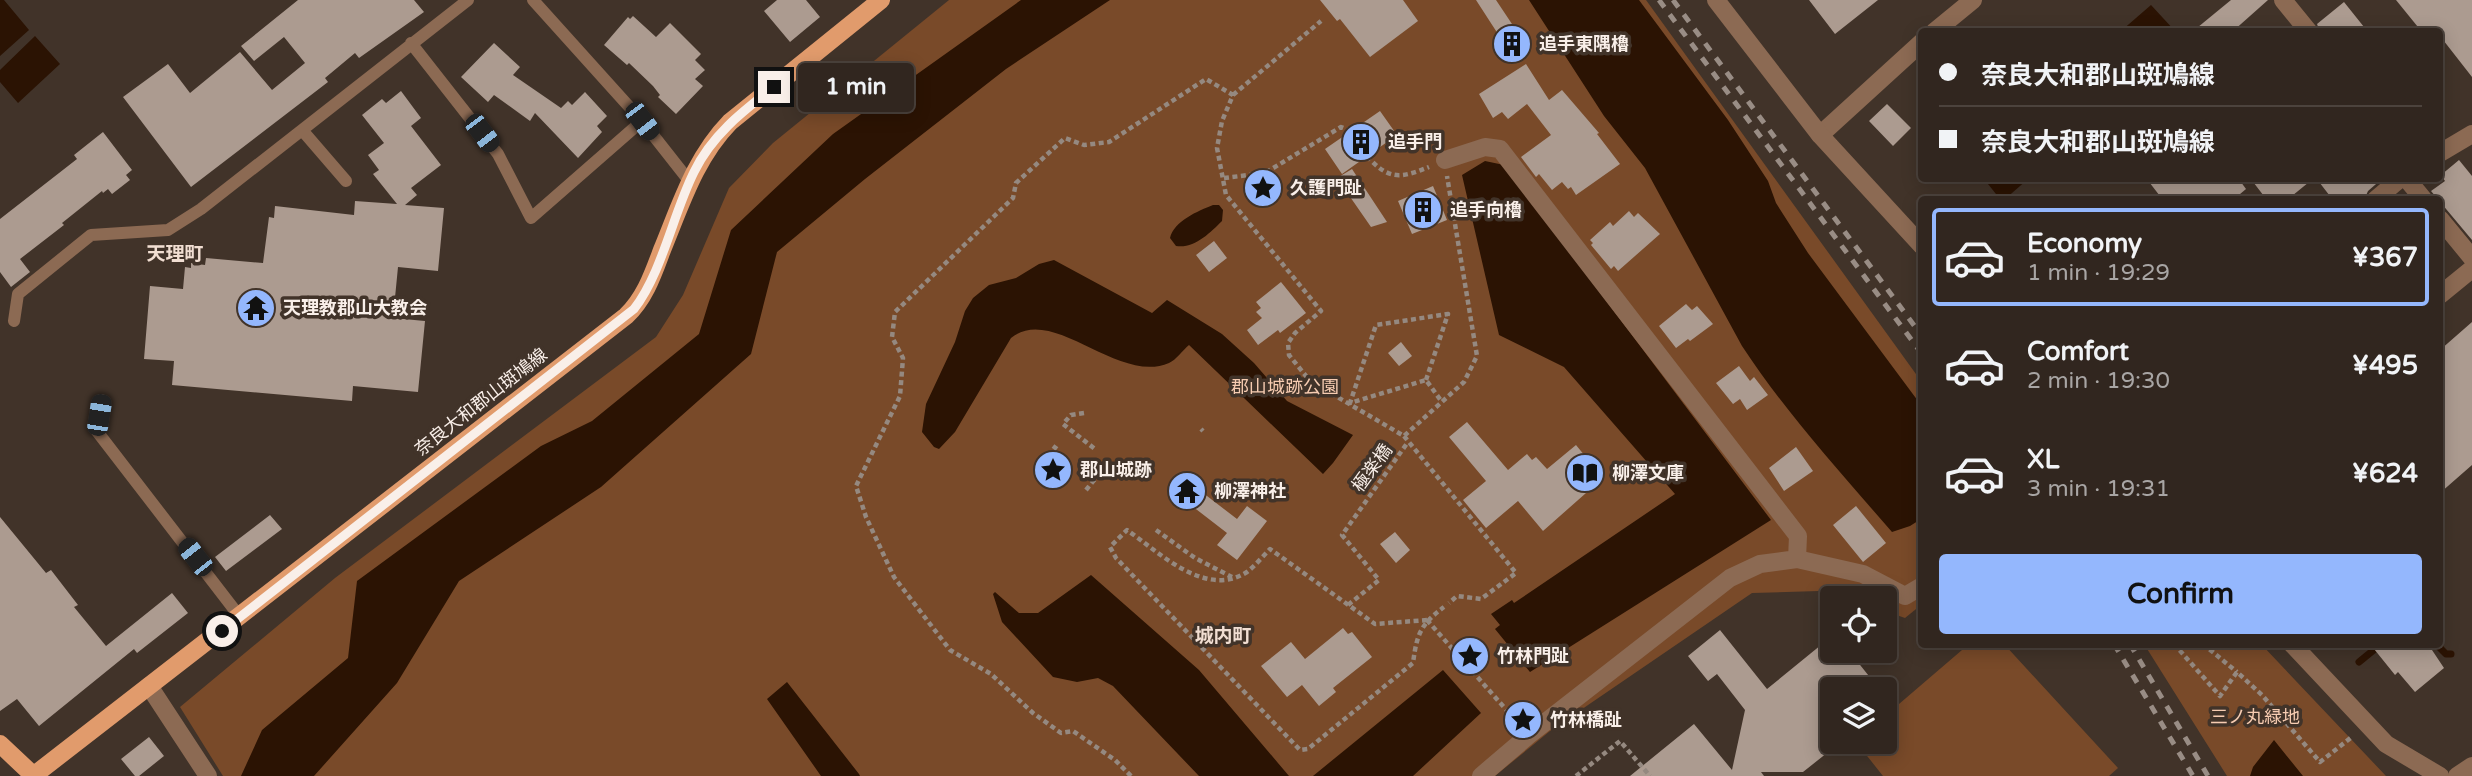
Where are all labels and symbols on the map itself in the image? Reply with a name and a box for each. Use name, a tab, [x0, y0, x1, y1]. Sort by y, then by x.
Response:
building icon: 追手東隅櫓	[1491, 23, 1533, 65]
place label: 追手東隅櫓	[1539, 33, 1629, 55]
callout: 1 min	[798, 62, 914, 112]
route end	[758, 71, 790, 103]
car	[621, 98, 664, 144]
car	[461, 110, 504, 156]
building icon: 追手門	[1340, 121, 1382, 163]
place label: 追手門	[1388, 131, 1442, 153]
place icon: 久護門趾	[1242, 167, 1284, 209]
place label: 久護門趾	[1290, 177, 1362, 199]
building icon: 追手向櫓	[1402, 189, 1444, 231]
place label: 追手向櫓	[1450, 199, 1522, 221]
district label: 天理町	[146, 243, 204, 265]
temple icon: 天理教郡山大教会	[235, 287, 277, 329]
place label: 天理教郡山大教会	[283, 297, 427, 319]
street label: 奈良大和郡山斑鳩線	[410, 343, 552, 461]
park label: 郡山城跡公園	[1231, 376, 1339, 398]
car	[86, 393, 113, 437]
street label: 極楽橋	[1347, 440, 1397, 496]
place icon: 郡山城跡	[1032, 449, 1074, 491]
library icon: 柳澤文庫	[1564, 452, 1606, 494]
place label: 郡山城跡	[1080, 459, 1152, 481]
place label: 柳澤文庫	[1612, 462, 1684, 484]
temple icon: 柳澤神社	[1166, 470, 1208, 512]
place label: 柳澤神社	[1214, 480, 1286, 502]
car	[174, 534, 217, 580]
route start	[206, 615, 238, 647]
district label: 城内町	[1194, 625, 1252, 647]
place icon: 竹林門趾	[1449, 635, 1491, 677]
place label: 竹林門趾	[1497, 645, 1569, 667]
place icon: 竹林橋趾	[1502, 699, 1544, 741]
park label: 三ノ丸緑地	[2210, 706, 2300, 728]
place label: 竹林橋趾	[1550, 709, 1622, 731]

